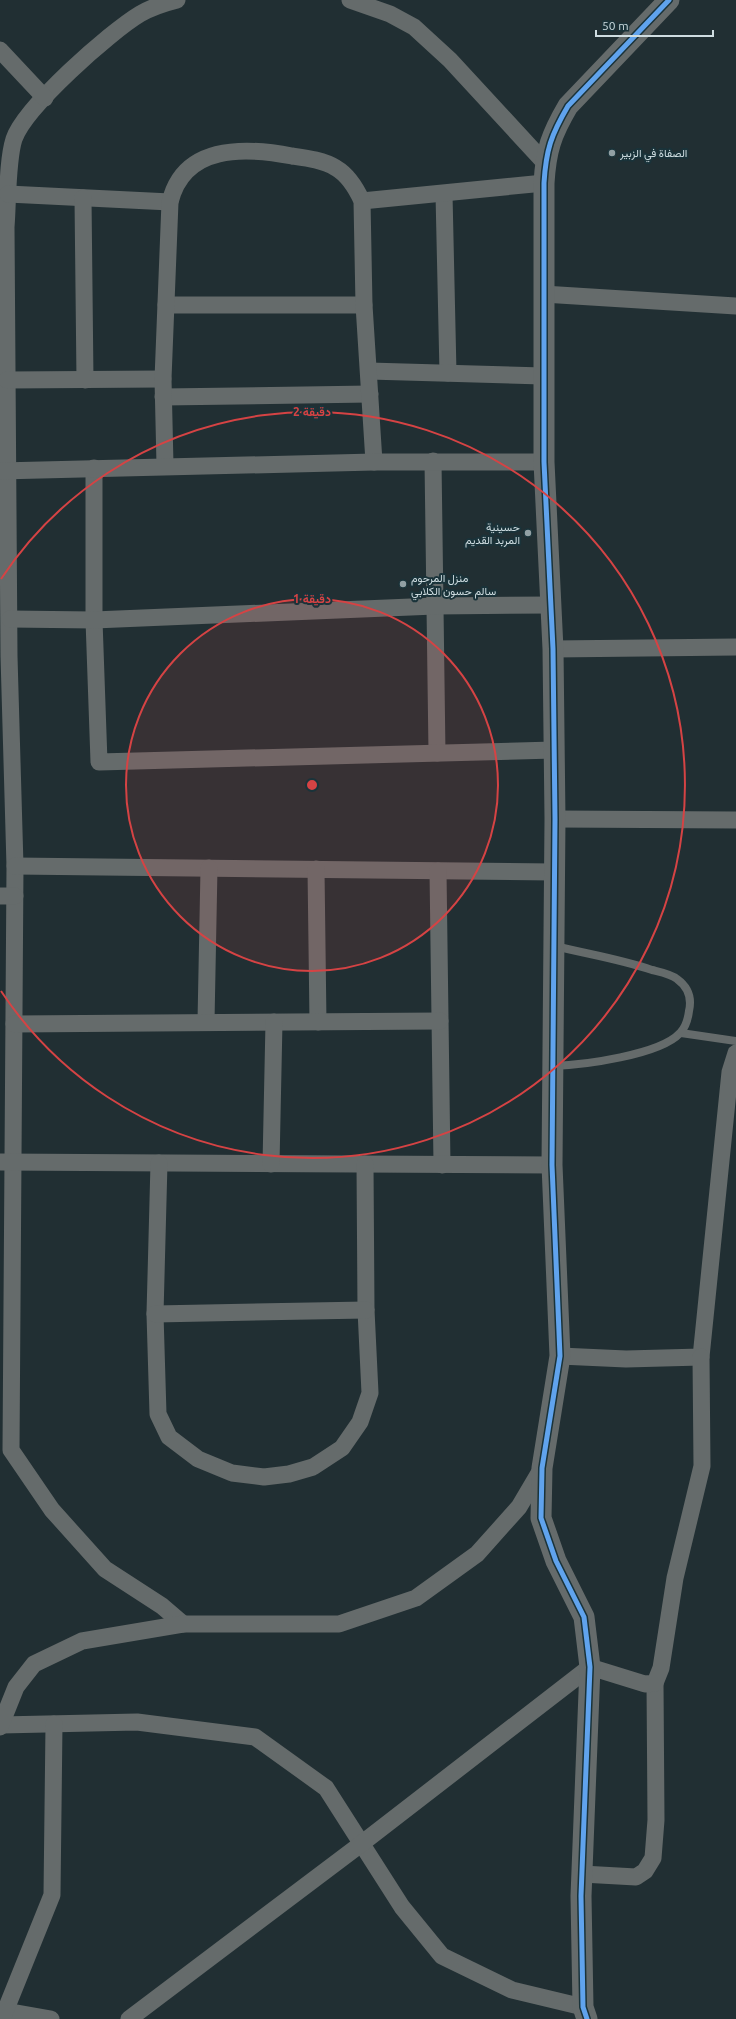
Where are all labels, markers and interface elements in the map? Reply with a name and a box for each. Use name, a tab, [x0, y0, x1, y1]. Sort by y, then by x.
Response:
scale bar	[596, 12, 713, 38]
text: 50 m	[602, 19, 629, 32]
place label: الصفاة في الزبير	[619, 147, 687, 163]
marker: الصفاة في الزبير	[607, 148, 617, 158]
text: 2 دقيقة	[293, 405, 331, 419]
place label: حسينية المربد القديم	[465, 521, 520, 548]
marker: حسينية المربد القديم	[523, 528, 533, 538]
place label: منزل المرحوم سالم حسون الكلابي	[411, 572, 496, 601]
marker: منزل المرحوم سالم حسون الكلابي	[398, 579, 408, 589]
text: 1 دقيقة	[293, 592, 331, 606]
centre of rings	[305, 778, 319, 792]

